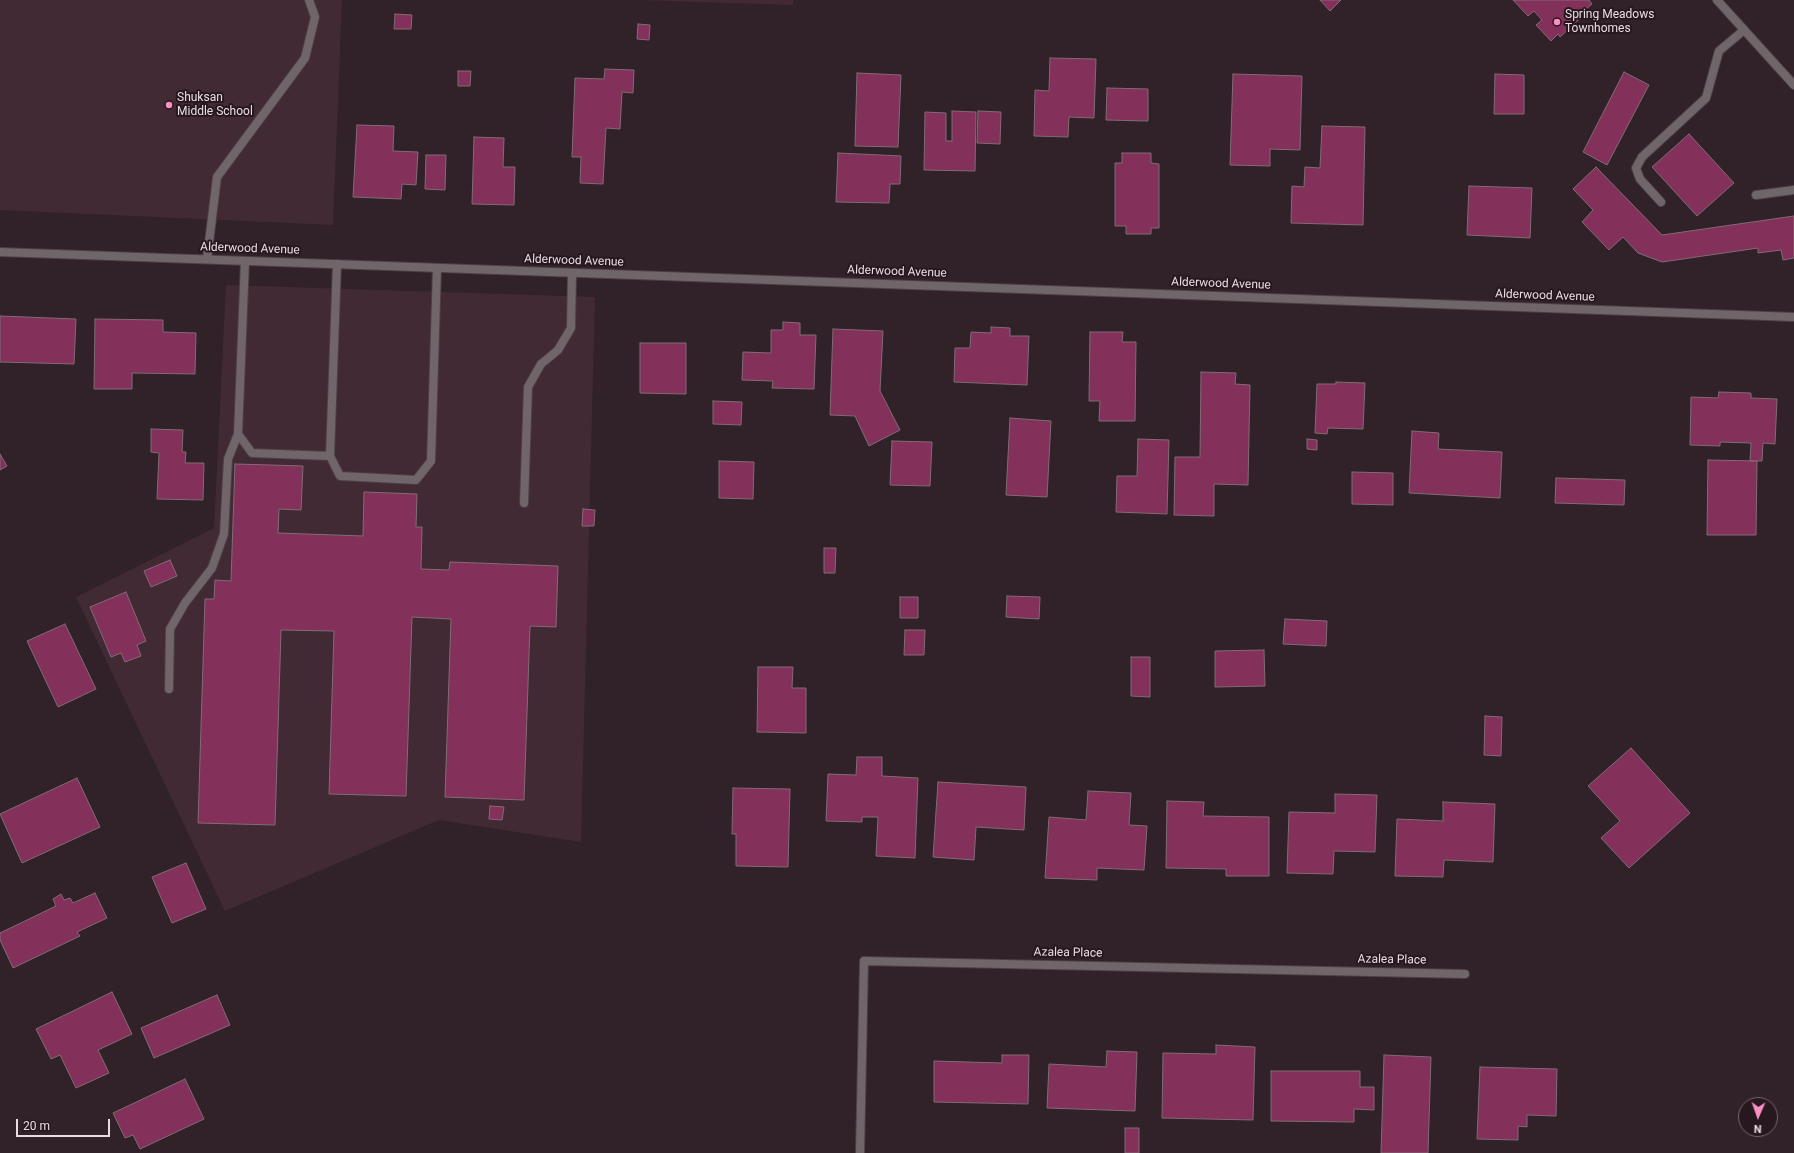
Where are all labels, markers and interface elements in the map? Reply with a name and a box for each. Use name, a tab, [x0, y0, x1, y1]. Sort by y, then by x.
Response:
place label: Spring Meadows Townhomes	[1565, 8, 1654, 36]
marker: Spring Meadows Townhomes	[1552, 17, 1562, 27]
place label: Shuksan Middle School	[177, 91, 253, 119]
marker: Shuksan Middle School	[164, 100, 174, 110]
street label: Alderwood Avenue	[200, 240, 300, 258]
street label: Alderwood Avenue	[524, 252, 624, 270]
street label: Alderwood Avenue	[847, 263, 947, 281]
street label: Alderwood Avenue	[1171, 275, 1271, 293]
street label: Alderwood Avenue	[1495, 287, 1595, 305]
street label: Azalea Place	[1033, 945, 1103, 961]
street label: Azalea Place	[1357, 952, 1427, 968]
north arrow	[1738, 1097, 1778, 1137]
scale bar	[18, 1111, 112, 1137]
text: 20 m	[23, 1119, 50, 1133]
text: N	[1753, 1122, 1762, 1135]

